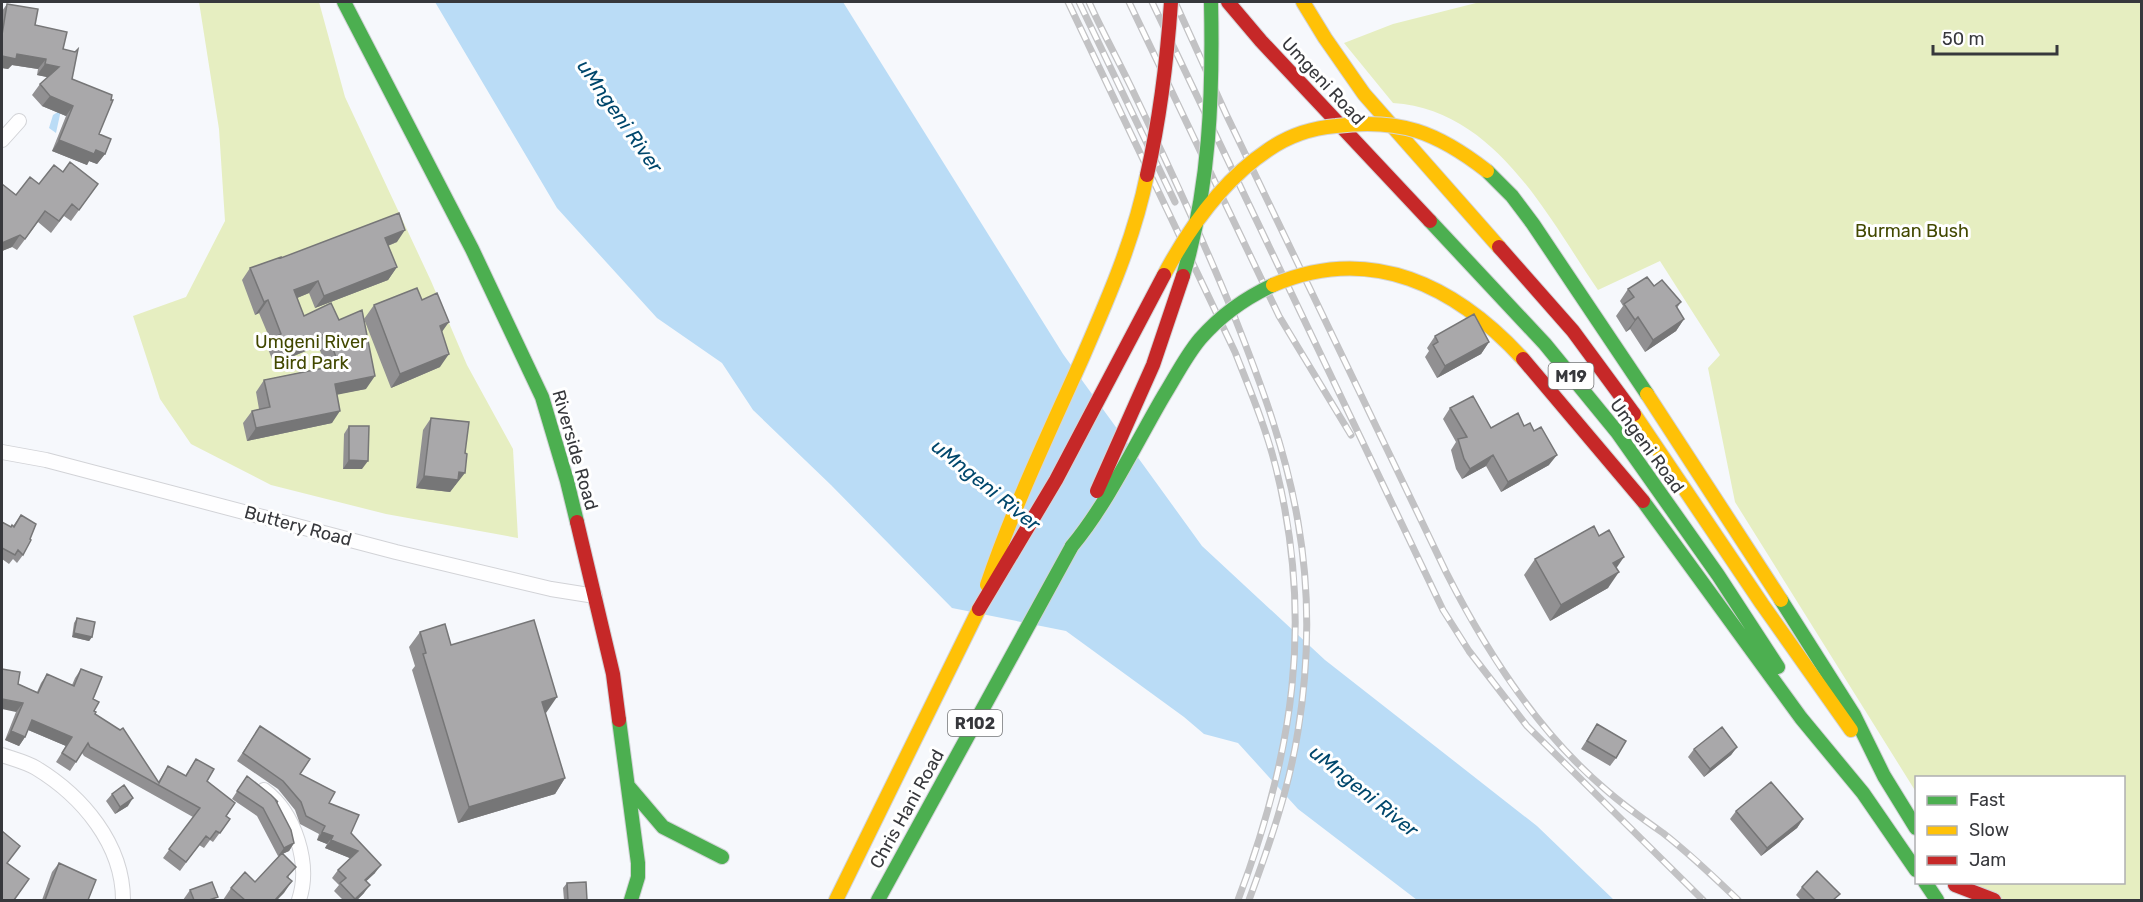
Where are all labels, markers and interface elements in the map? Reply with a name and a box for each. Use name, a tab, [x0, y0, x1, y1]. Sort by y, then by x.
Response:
scale bar	[1933, 18, 2058, 56]
text: 50 m	[1942, 28, 1985, 50]
street label: Umgeni Road	[1277, 33, 1369, 129]
water label: uMngeni River	[572, 55, 669, 178]
park label: Burman Bush	[1855, 220, 1969, 242]
park label: Umgeni River Bird Park	[255, 331, 367, 374]
road number: M19	[1548, 363, 1594, 389]
street label: Riverside Road	[547, 387, 603, 513]
street label: Umgeni Road	[1605, 394, 1689, 498]
water label: uMngeni River	[927, 434, 1046, 537]
street label: Buttery Road	[242, 501, 354, 551]
road number: R102	[948, 710, 1002, 736]
water label: uMngeni River	[1305, 740, 1424, 843]
street label: Chris Hani Road	[865, 746, 949, 872]
legend	[1915, 776, 2125, 884]
text: Fast	[1969, 789, 2005, 811]
text: Slow	[1969, 819, 2009, 841]
text: Jam	[1969, 849, 2006, 871]

